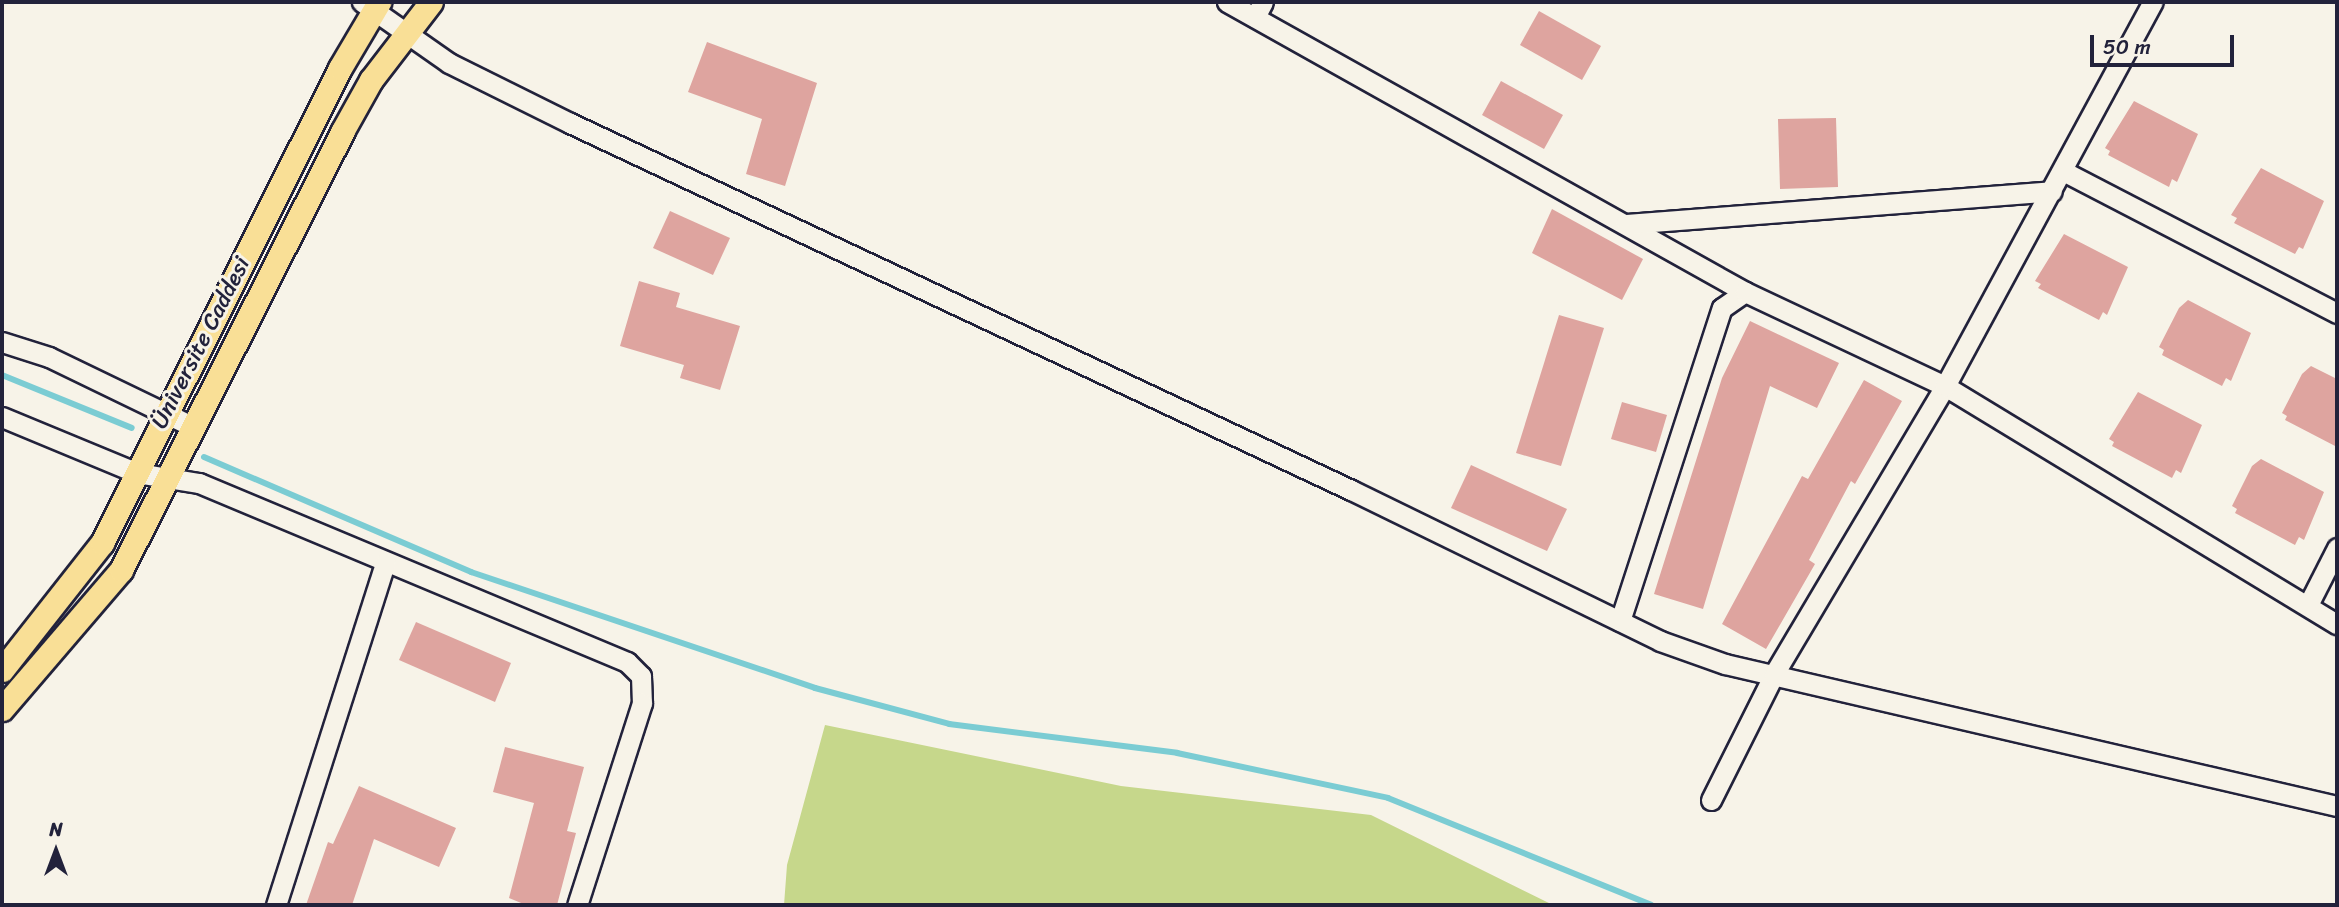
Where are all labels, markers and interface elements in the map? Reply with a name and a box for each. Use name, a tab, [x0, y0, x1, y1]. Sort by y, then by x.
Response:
scale bar	[2094, 21, 2238, 65]
text: 50 m	[2103, 28, 2151, 66]
street label: Üniversite Caddesi	[146, 253, 256, 433]
text: N	[49, 813, 63, 846]
north arrow	[21, 816, 91, 886]

